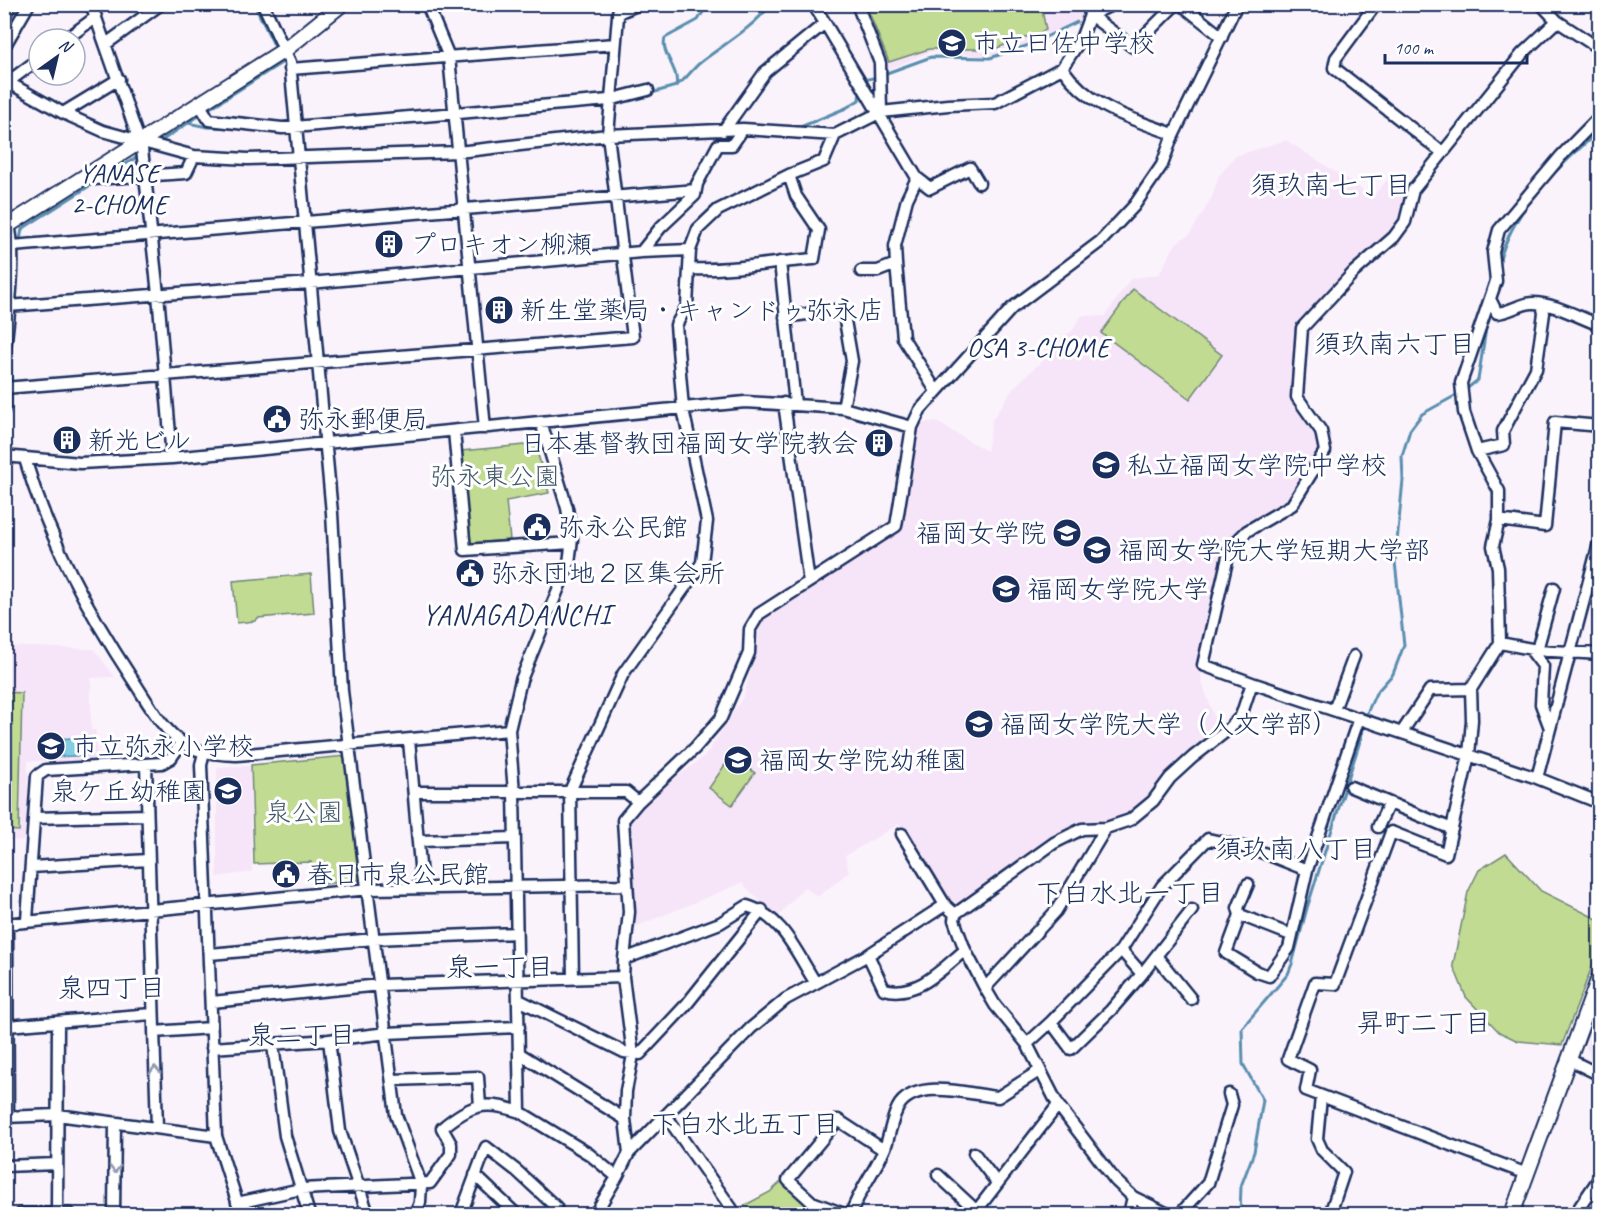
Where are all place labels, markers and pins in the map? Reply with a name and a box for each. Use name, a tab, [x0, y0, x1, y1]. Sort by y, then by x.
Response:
school or university icon: 市立曰佐中学校	[936, 27, 968, 59]
place label: 市立曰佐中学校	[973, 27, 1155, 60]
building icon: プロキオン柳瀬	[373, 228, 405, 260]
place label: プロキオン柳瀬	[410, 228, 592, 261]
building icon: 新生堂薬局・キャンドゥ弥永店	[483, 294, 515, 326]
place label: 新生堂薬局・キャンドゥ弥永店	[520, 294, 884, 327]
public building icon: 弥永郵便局	[261, 403, 293, 435]
place label: 弥永郵便局	[298, 403, 428, 436]
building icon: 新光ビル	[51, 424, 83, 456]
place label: 新光ビル	[88, 424, 191, 457]
place label: 日本基督教団福岡女学院教会	[520, 427, 858, 460]
building icon: 日本基督教団福岡女学院教会	[863, 427, 895, 459]
school or university icon: 私立福岡女学院中学校	[1090, 449, 1122, 481]
place label: 私立福岡女学院中学校	[1127, 449, 1387, 482]
public building icon: 弥永公民館	[521, 511, 553, 543]
place label: 弥永公民館	[558, 511, 688, 544]
place label: 福岡女学院	[916, 517, 1046, 550]
school or university icon: 福岡女学院	[1051, 517, 1083, 549]
school or university icon: 福岡女学院大学短期大学部	[1081, 534, 1113, 566]
place label: 福岡女学院大学短期大学部	[1118, 534, 1430, 567]
public building icon: 弥永団地２区集会所	[454, 557, 486, 589]
place label: 弥永団地２区集会所	[491, 557, 725, 590]
school or university icon: 福岡女学院大学	[990, 573, 1022, 605]
place label: 福岡女学院大学	[1027, 573, 1209, 606]
school or university icon: 福岡女学院大学（人文学部）	[963, 708, 995, 740]
place label: 福岡女学院大学（人文学部）	[1000, 708, 1338, 741]
school or university icon: 市立弥永小学校	[35, 730, 67, 762]
place label: 市立弥永小学校	[72, 730, 254, 763]
school or university icon: 福岡女学院幼稚園	[722, 744, 754, 776]
place label: 福岡女学院幼稚園	[759, 744, 967, 777]
place label: 泉ケ丘幼稚園	[51, 775, 207, 808]
school or university icon: 泉ケ丘幼稚園	[212, 775, 244, 807]
public building icon: 春日市泉公民館	[270, 858, 302, 890]
place label: 春日市泉公民館	[307, 858, 489, 891]

